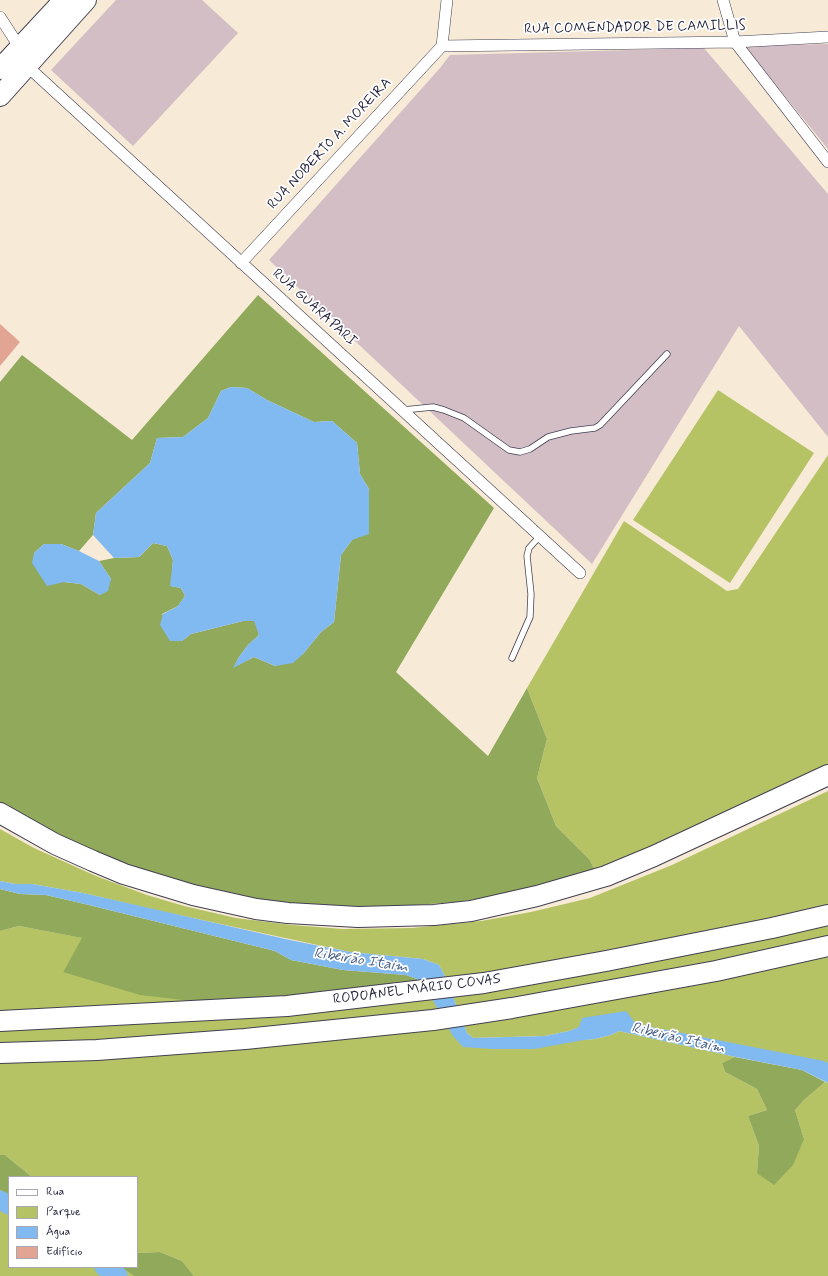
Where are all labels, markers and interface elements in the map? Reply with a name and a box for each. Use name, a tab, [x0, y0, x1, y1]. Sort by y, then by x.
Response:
street label: RUA COMENDADOR DE CAMILLIS	[524, 18, 746, 38]
street label: RUA NOBERTO A. MOREIRA	[265, 75, 395, 213]
street label: RUA GUARAPARI	[268, 266, 360, 350]
water label: Ribeirão Itaim	[312, 945, 410, 977]
street label: RODOANEL MÁRIO COVAS	[332, 971, 502, 1009]
water label: Ribeirão Itaim	[629, 1019, 727, 1059]
legend	[8, 1176, 138, 1268]
text: Rua	[46, 1184, 64, 1200]
text: Parque	[46, 1204, 81, 1220]
text: Água	[46, 1224, 70, 1240]
text: Edifício	[46, 1244, 82, 1260]

